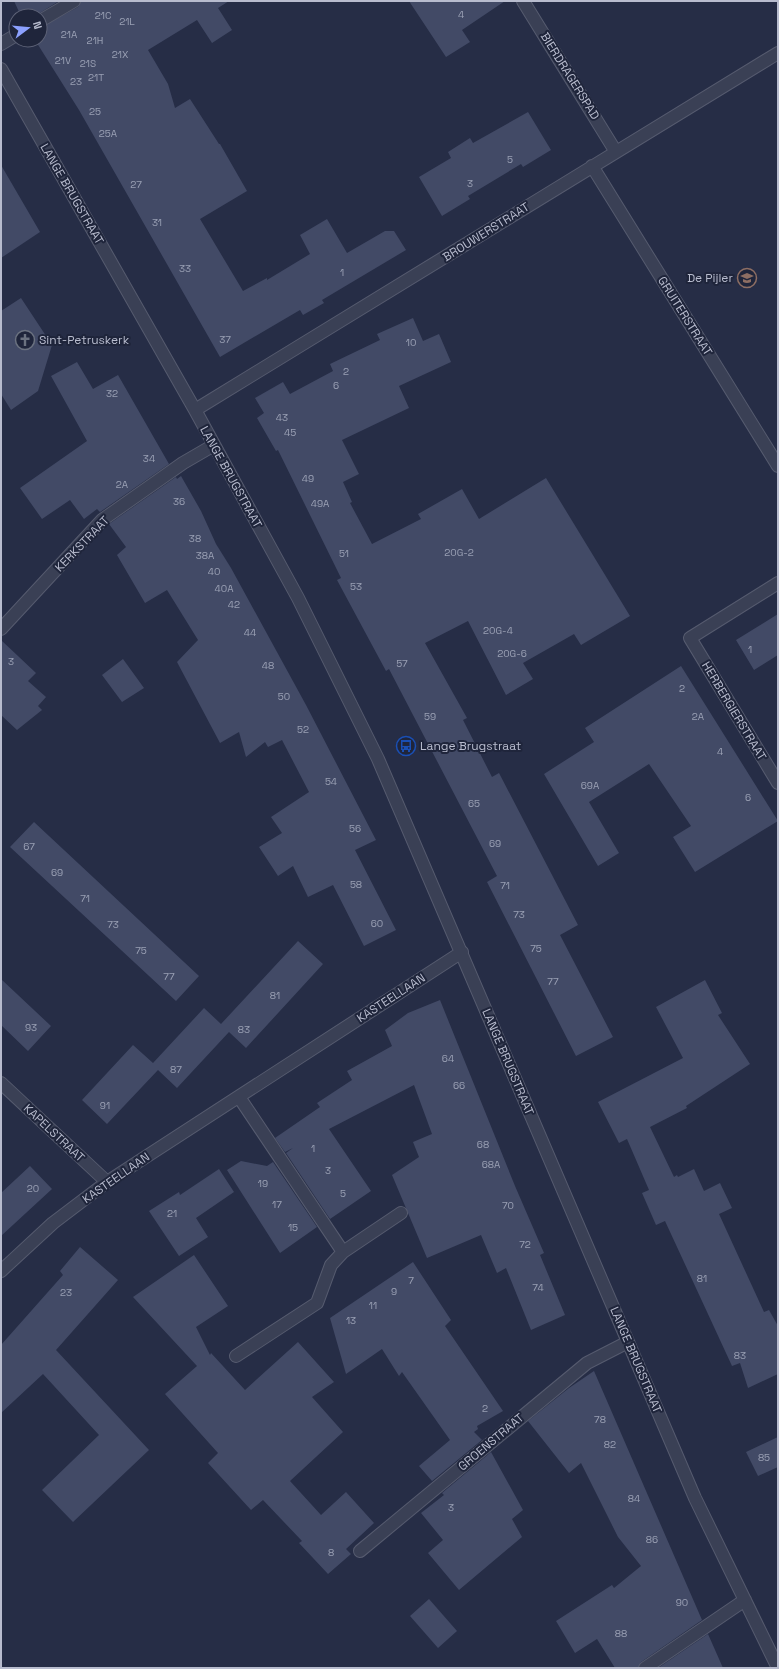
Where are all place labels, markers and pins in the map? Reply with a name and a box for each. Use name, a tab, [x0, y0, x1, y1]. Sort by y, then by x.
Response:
school or university icon: De Pijler	[736, 267, 758, 289]
place label: De Pijler	[687, 270, 733, 286]
church icon: Sint-Petruskerk	[14, 329, 36, 351]
place label: Sint-Petruskerk	[39, 332, 130, 348]
bus stop icon: Lange Brugstraat	[395, 735, 417, 757]
place label: Lange Brugstraat	[420, 738, 521, 754]

